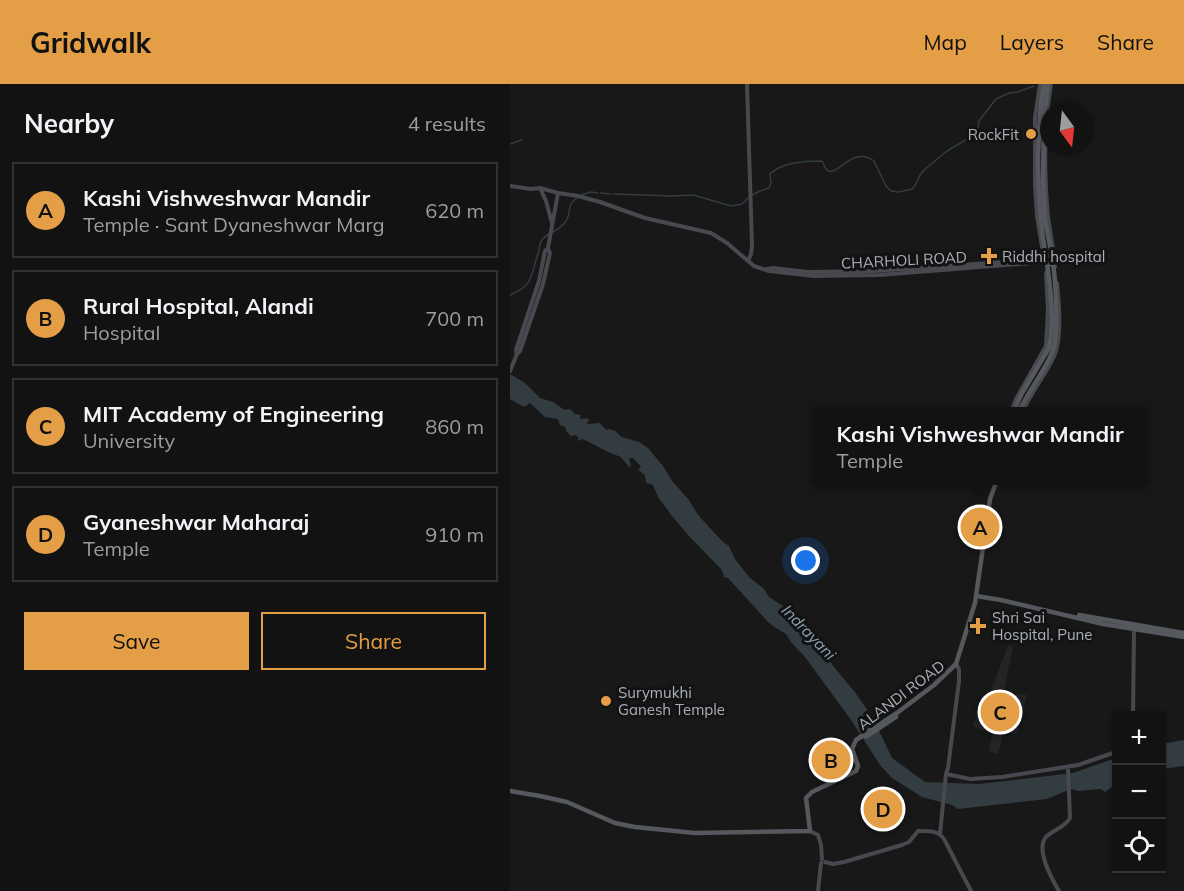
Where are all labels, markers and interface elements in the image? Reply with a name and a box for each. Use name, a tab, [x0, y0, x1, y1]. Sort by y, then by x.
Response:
text: Gridwalk	[30, 25, 151, 60]
text: Map	[924, 29, 967, 55]
text: Layers	[1000, 29, 1064, 55]
text: Share	[1097, 29, 1154, 55]
north arrow	[1040, 102, 1094, 156]
text: Nearby	[24, 107, 114, 140]
text: 4 results	[408, 111, 486, 136]
place label: RockFit	[968, 125, 1019, 144]
marker: RockFit	[1024, 127, 1038, 141]
text: Kashi Vishweshwar Mandir	[83, 184, 370, 212]
text: A	[38, 198, 53, 223]
text: 620 m	[425, 198, 484, 223]
text: Temple · Sant Dyaneshwar Marg	[83, 212, 385, 237]
street label: CHARHOLI ROAD	[841, 247, 967, 273]
marker: Riddhi hospital	[980, 247, 998, 265]
place label: Riddhi hospital	[1002, 247, 1105, 266]
text: Rural Hospital, Alandi	[83, 292, 314, 320]
text: B	[39, 306, 52, 331]
text: 700 m	[425, 306, 484, 331]
text: Hospital	[83, 320, 160, 345]
text: MIT Academy of Engineering	[83, 400, 384, 428]
popup	[812, 407, 1148, 485]
text: C	[39, 414, 52, 439]
text: 860 m	[425, 414, 484, 439]
text: Kashi Vishweshwar Mandir	[836, 420, 1124, 448]
text: University	[83, 428, 175, 453]
text: Temple	[836, 448, 903, 473]
pin: A	[960, 504, 1000, 550]
text: Gyaneshwar Maharaj	[83, 508, 309, 536]
text: D	[38, 522, 53, 547]
text: 910 m	[425, 522, 484, 547]
text: Temple	[83, 536, 150, 561]
your location	[791, 546, 820, 575]
water label: Indrayani	[778, 600, 840, 664]
place label: Shri Sai Hospital, Pune	[992, 608, 1093, 644]
button: Save	[24, 612, 249, 670]
button: Share	[261, 612, 486, 670]
marker: Shri Sai Hospital, Pune	[969, 617, 987, 635]
street label: ALANDI ROAD	[854, 656, 948, 734]
place label: Surymukhi Ganesh Temple	[618, 683, 725, 719]
pin: C	[980, 690, 1020, 734]
marker: Surymukhi Ganesh Temple	[599, 694, 613, 708]
map controls	[1112, 711, 1166, 873]
button: +	[1112, 711, 1166, 765]
pin: B	[812, 738, 850, 782]
button: −	[1112, 765, 1166, 819]
pin: D	[864, 786, 902, 832]
button: locate	[1112, 819, 1166, 873]

